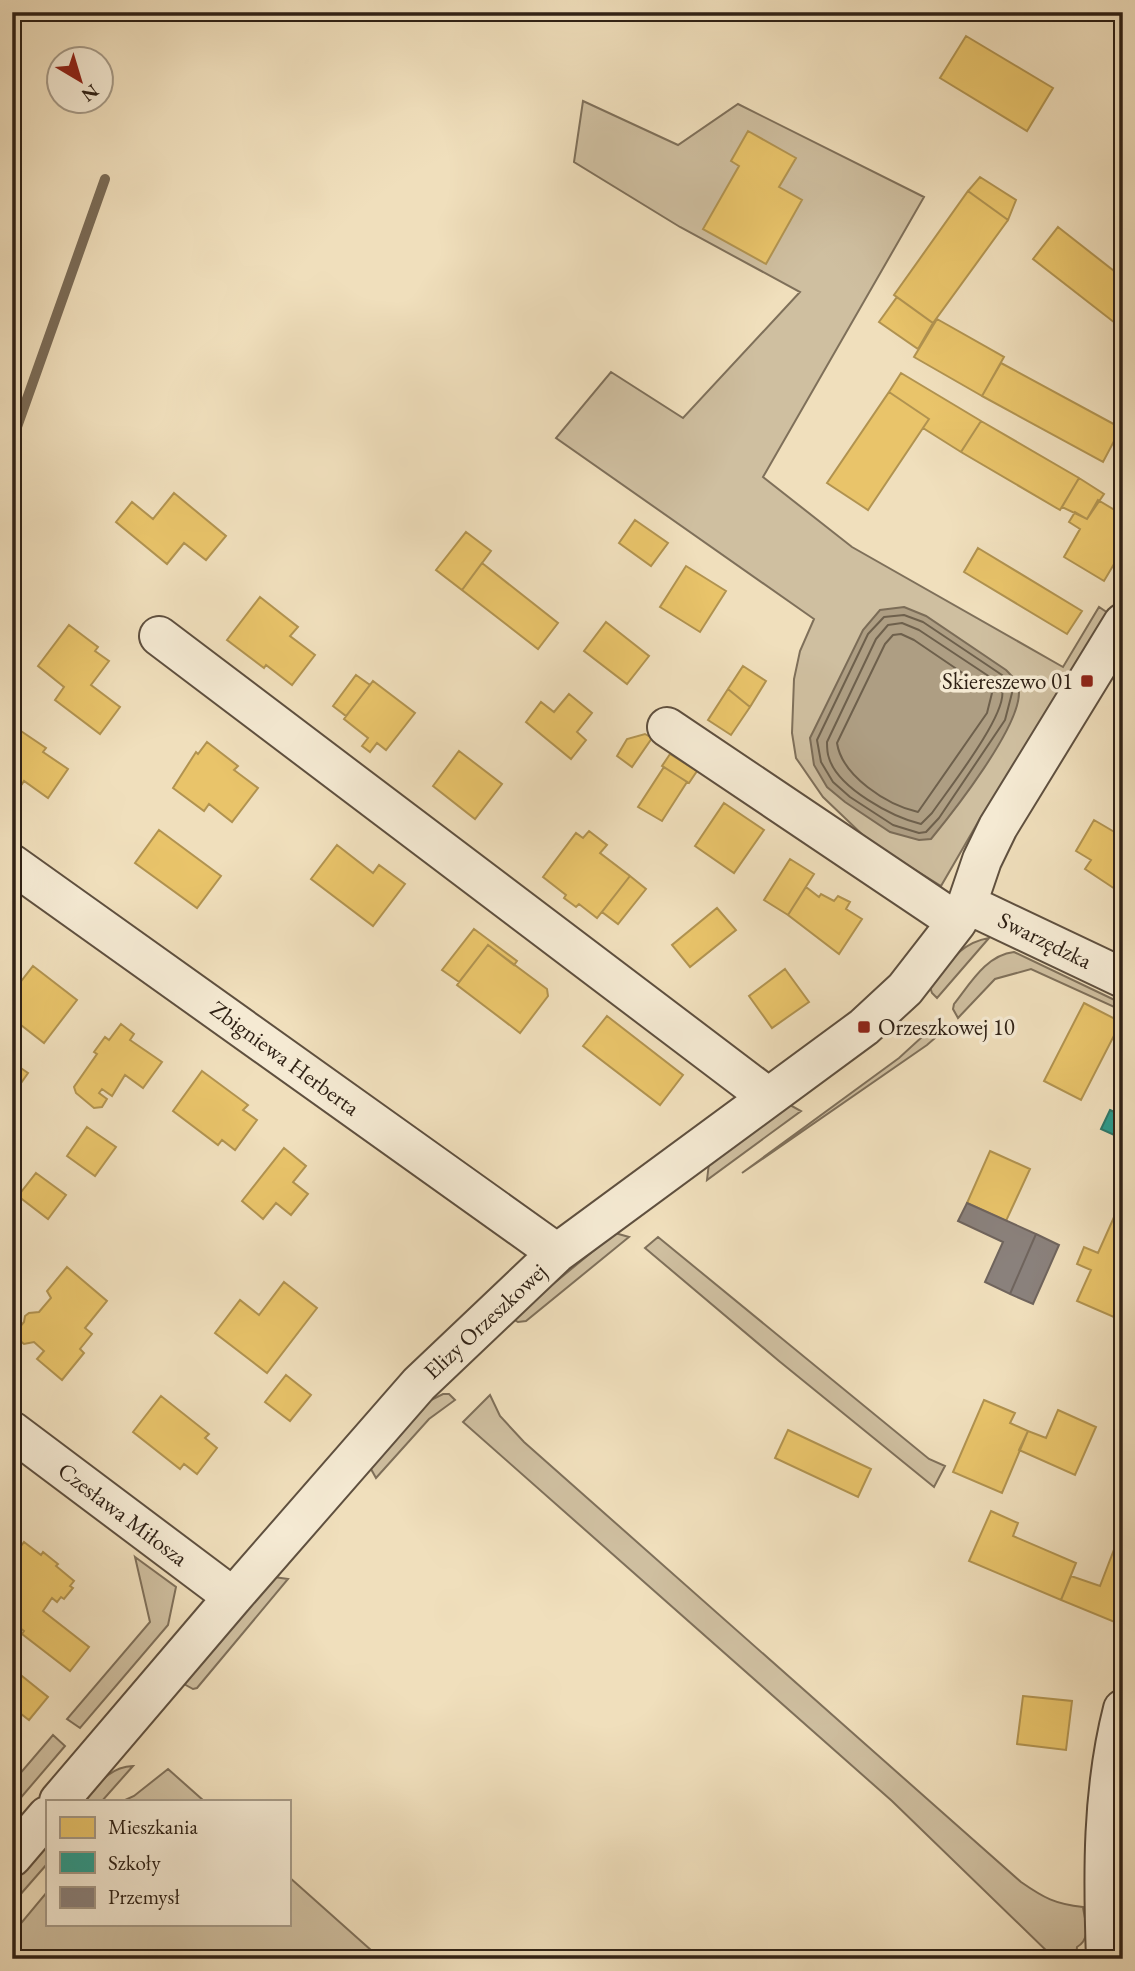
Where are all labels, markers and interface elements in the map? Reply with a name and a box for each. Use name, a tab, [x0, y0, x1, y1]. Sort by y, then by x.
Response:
north arrow	[46, 46, 116, 116]
text: N	[76, 78, 104, 108]
place label: Skiereszewo 01	[942, 666, 1073, 696]
marker: Skiereszewo 01	[1079, 673, 1095, 689]
street label: Swarzędzka	[993, 904, 1097, 976]
street label: Zbigniewa Herberta	[204, 994, 366, 1123]
place label: Orzeszkowej 10	[878, 1012, 1015, 1042]
marker: Orzeszkowej 10	[856, 1019, 872, 1035]
street label: Elizy Orzeszkowej	[417, 1256, 553, 1386]
street label: Czesława Miłosza	[52, 1455, 195, 1573]
legend	[46, 1800, 290, 1926]
text: Mieszkania	[108, 1813, 198, 1840]
text: Szkoły	[108, 1849, 161, 1876]
text: Przemysł	[108, 1883, 180, 1910]

